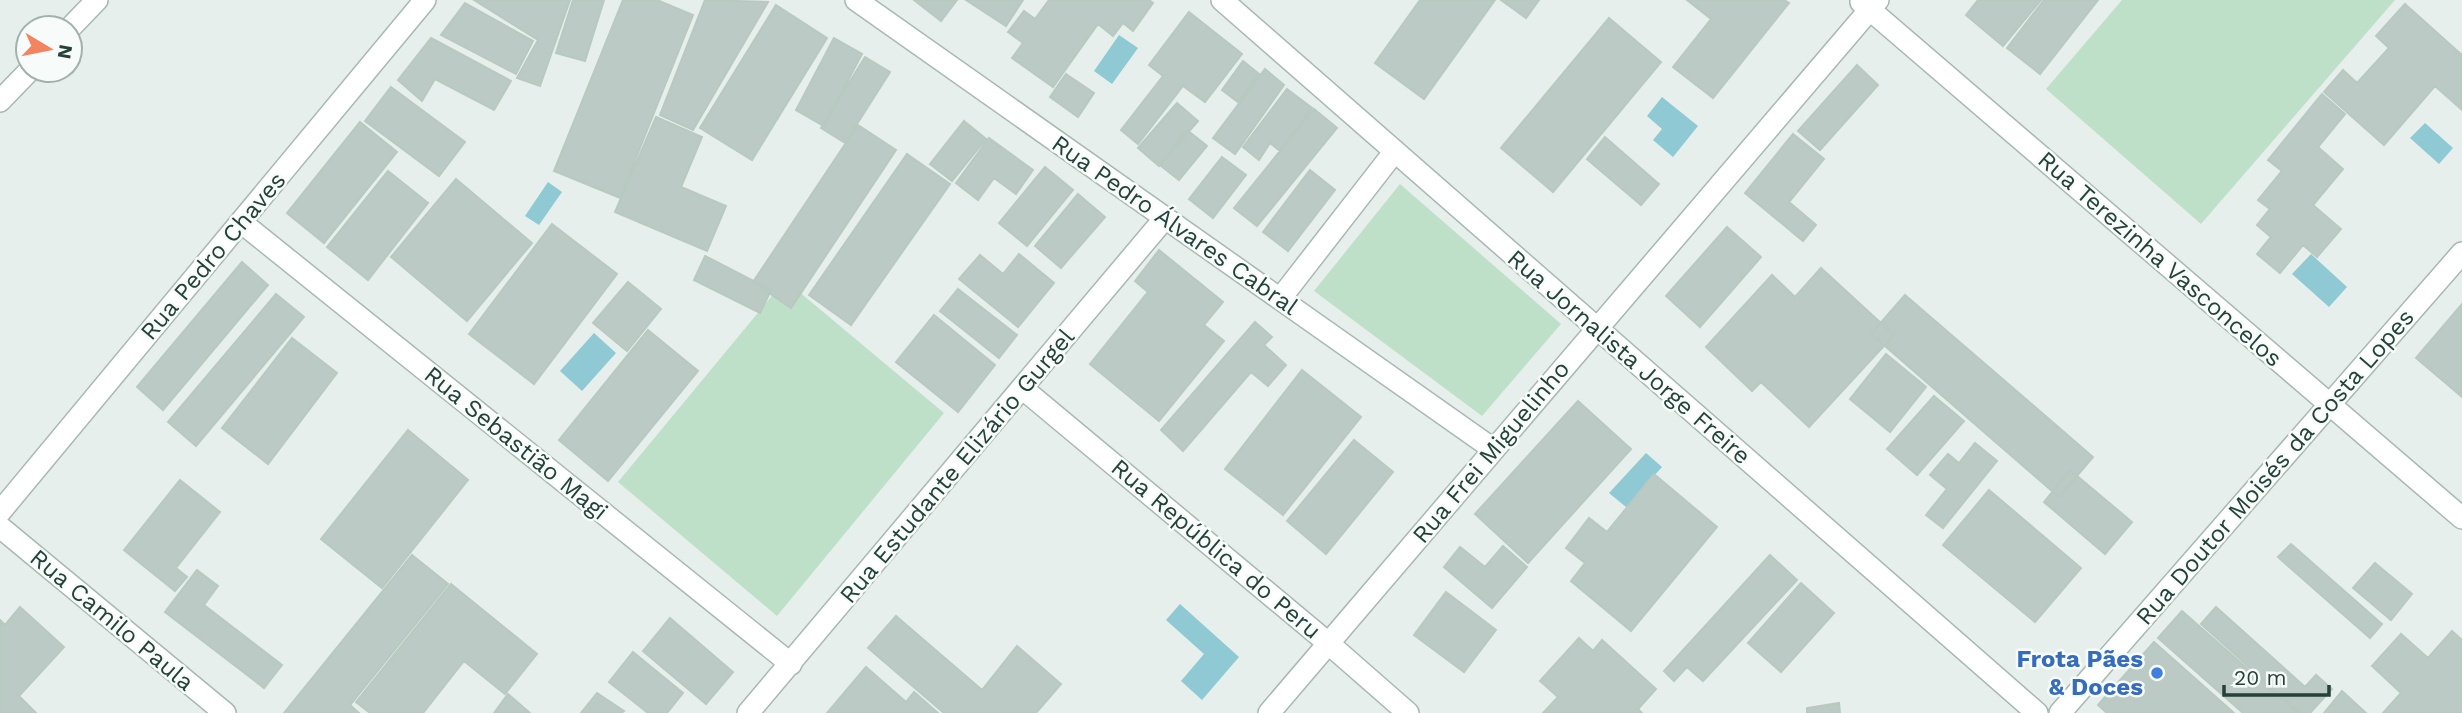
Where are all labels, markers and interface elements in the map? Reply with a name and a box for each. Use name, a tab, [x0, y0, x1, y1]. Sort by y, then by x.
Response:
north arrow	[14, 14, 84, 84]
text: N	[53, 43, 78, 61]
street label: Rua Pedro Álvares Cabral	[1047, 129, 1304, 321]
street label: Rua Terezinha Vasconcelos	[2032, 145, 2288, 373]
street label: Rua Pedro Chaves	[135, 166, 291, 346]
street label: Rua Jornalista Jorge Freire	[1502, 244, 1756, 470]
street label: Rua Doutor Moisés da Costa Lopes	[2130, 303, 2420, 631]
street label: Rua Estudante Elizário Gurgel	[834, 323, 1080, 609]
street label: Rua Frei Miguelinho	[1407, 355, 1575, 549]
street label: Rua Sebastião Magi	[419, 360, 613, 526]
street label: Rua República do Peru	[1106, 453, 1326, 645]
street label: Rua Camilo Paula	[25, 543, 199, 697]
place label: Frota Pães & Doces	[2016, 645, 2143, 701]
scale bar	[2224, 654, 2329, 698]
marker: Frota Pães & Doces	[2149, 665, 2165, 681]
text: 20 m	[2234, 665, 2286, 690]

